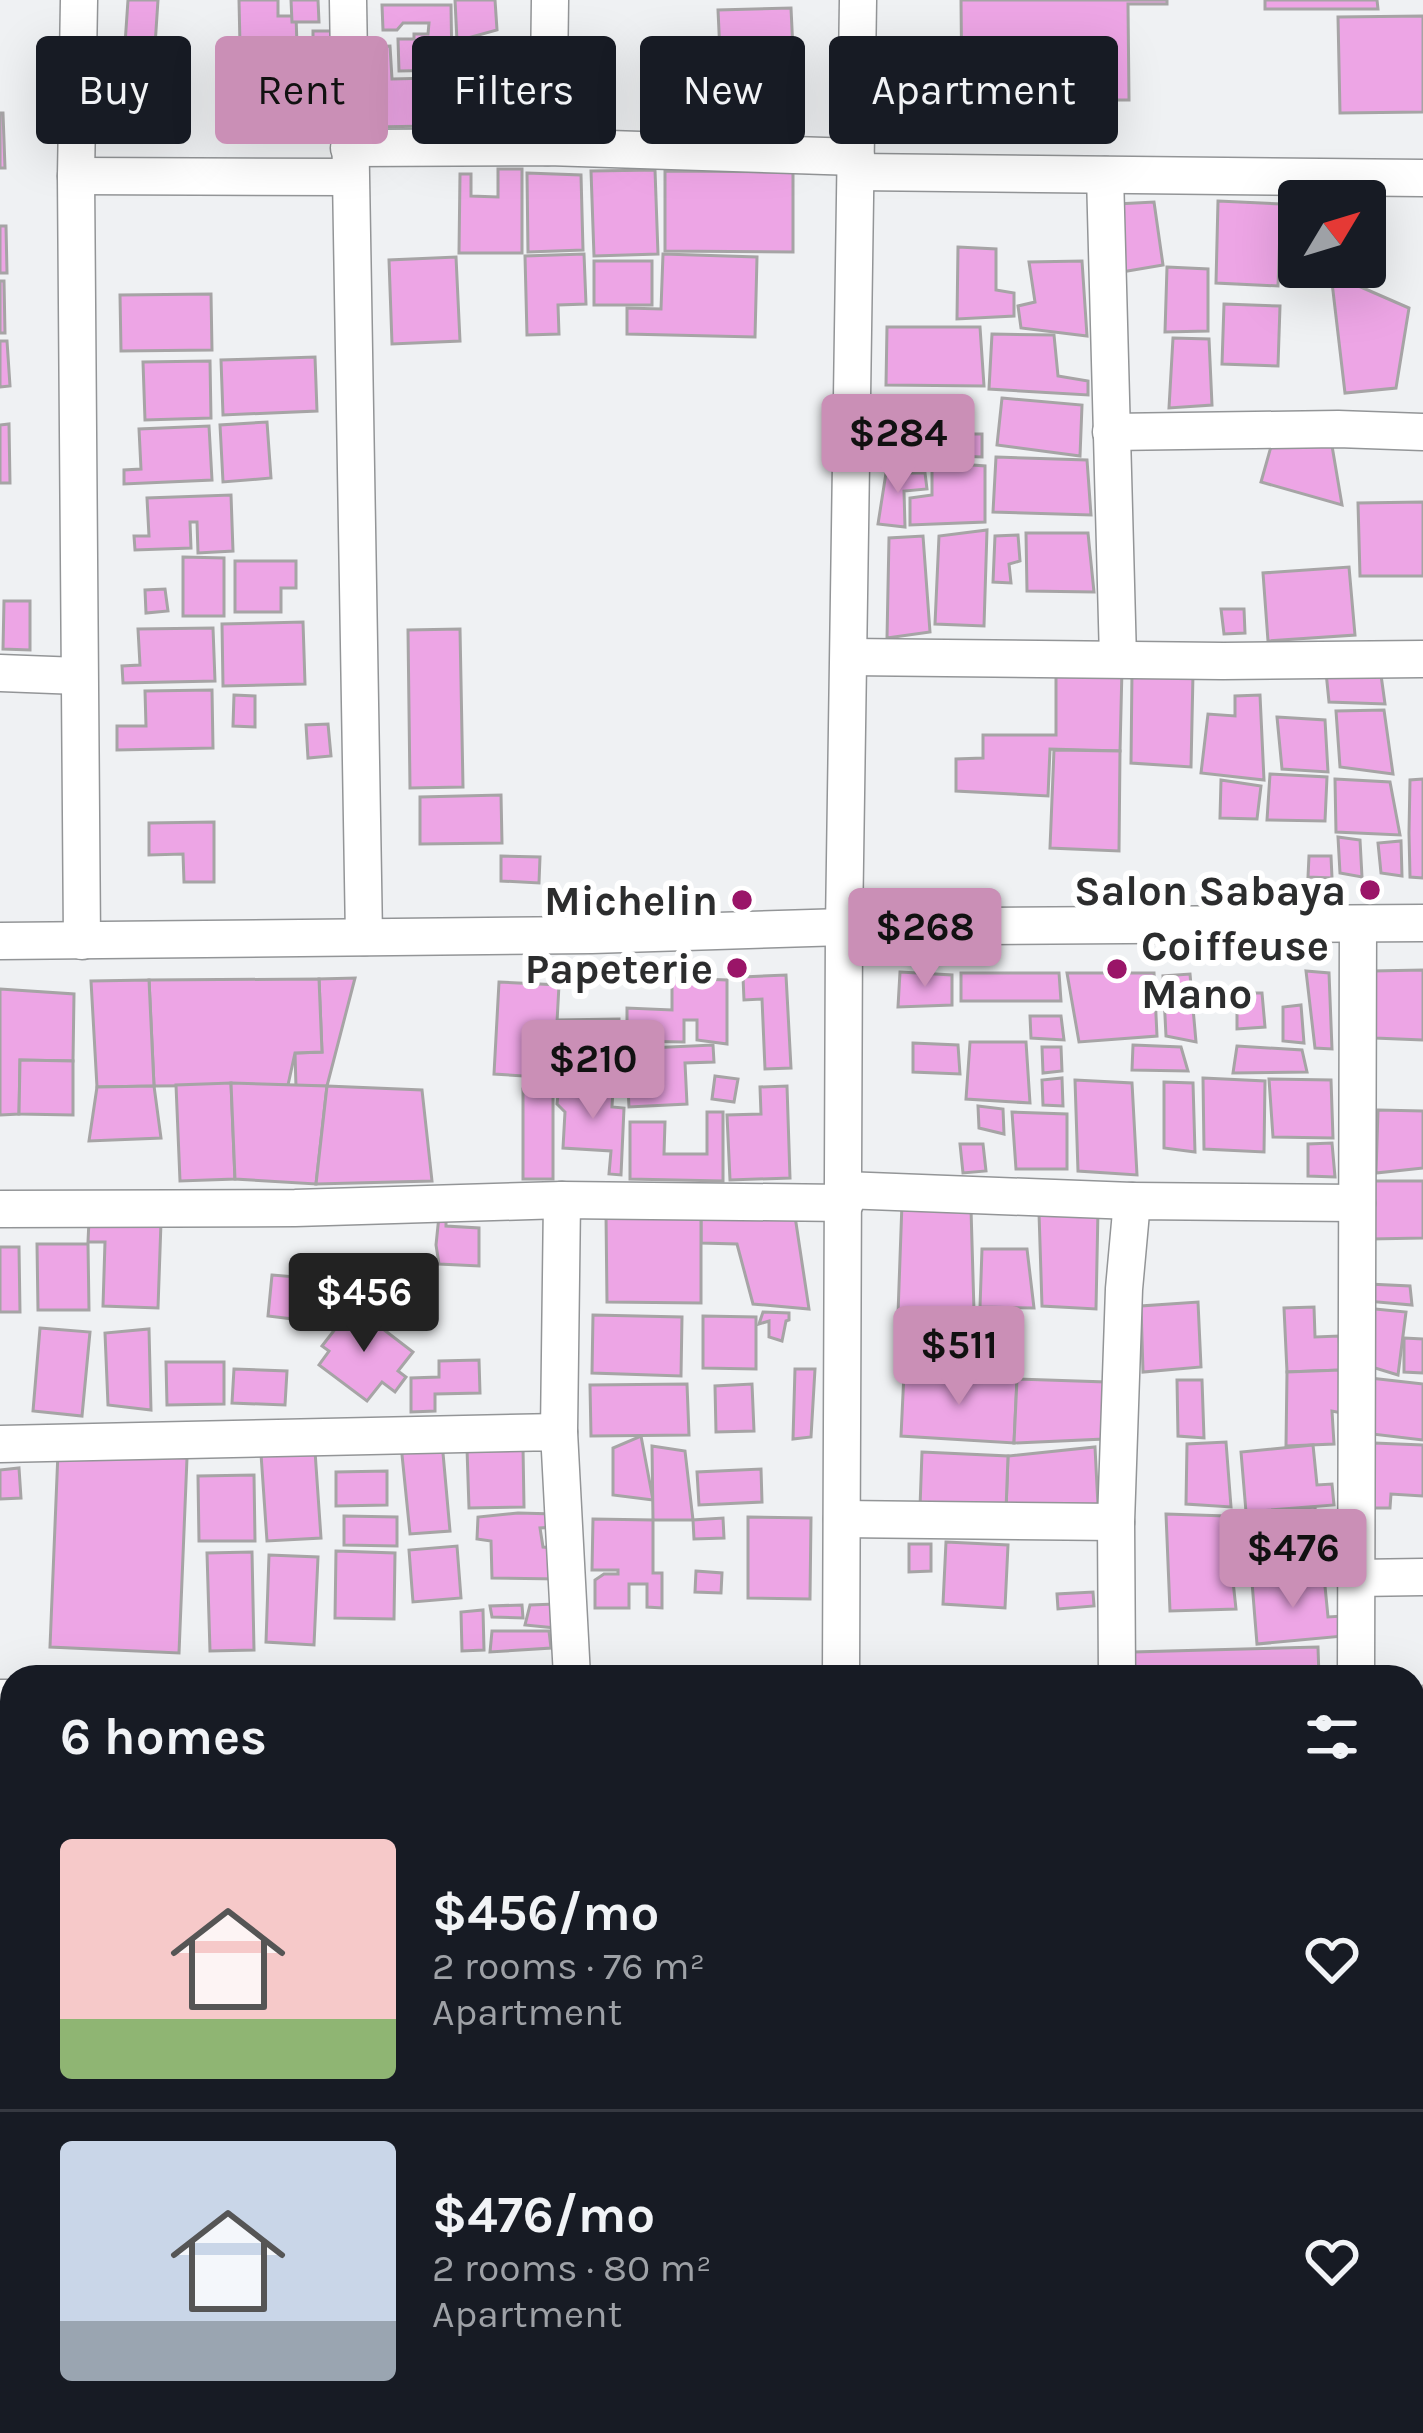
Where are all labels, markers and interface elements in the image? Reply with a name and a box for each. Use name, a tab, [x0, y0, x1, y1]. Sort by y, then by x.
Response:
chip: Buy	[36, 36, 191, 144]
chip: Rent	[215, 36, 388, 144]
chip: Filters	[412, 36, 616, 144]
chip: New	[640, 36, 805, 144]
chip: Apartment	[829, 36, 1118, 144]
north arrow	[1278, 180, 1386, 288]
map controls	[1278, 180, 1386, 288]
pin: $284	[827, 394, 969, 496]
text: $284	[849, 410, 947, 456]
place label: Salon Sabaya	[1074, 866, 1346, 916]
place label: Michelin	[544, 876, 718, 926]
marker: Salon Sabaya	[1357, 877, 1383, 903]
marker: Michelin	[729, 887, 755, 913]
pin: $268	[854, 888, 996, 990]
text: $268	[875, 904, 975, 950]
place label: Coiffeuse Mano	[1141, 921, 1329, 1019]
place label: Papeterie	[525, 944, 713, 994]
marker: Papeterie	[724, 955, 750, 981]
marker: Coiffeuse Mano	[1104, 956, 1130, 982]
pin: $210	[522, 1020, 664, 1122]
text: $210	[548, 1036, 638, 1082]
pin: $456	[293, 1253, 435, 1355]
text: $456	[316, 1269, 412, 1315]
pin: $511	[888, 1306, 1030, 1408]
text: $511	[920, 1322, 998, 1368]
pin: $476	[1222, 1509, 1364, 1611]
text: $476	[1246, 1525, 1340, 1571]
icon: filters	[1299, 1704, 1365, 1770]
text: 6 homes	[60, 1707, 267, 1767]
text: $456/mo	[432, 1883, 659, 1943]
icon: home	[156, 1887, 300, 2031]
icon: heart	[1299, 1926, 1365, 1992]
text: 2 rooms · 76 m²	[432, 1943, 705, 1989]
text: Apartment	[432, 1989, 622, 2035]
text: $476/mo	[432, 2185, 655, 2245]
icon: home	[156, 2189, 300, 2333]
icon: heart	[1299, 2228, 1365, 2294]
text: 2 rooms · 80 m²	[432, 2245, 712, 2291]
text: Apartment	[432, 2291, 622, 2337]

